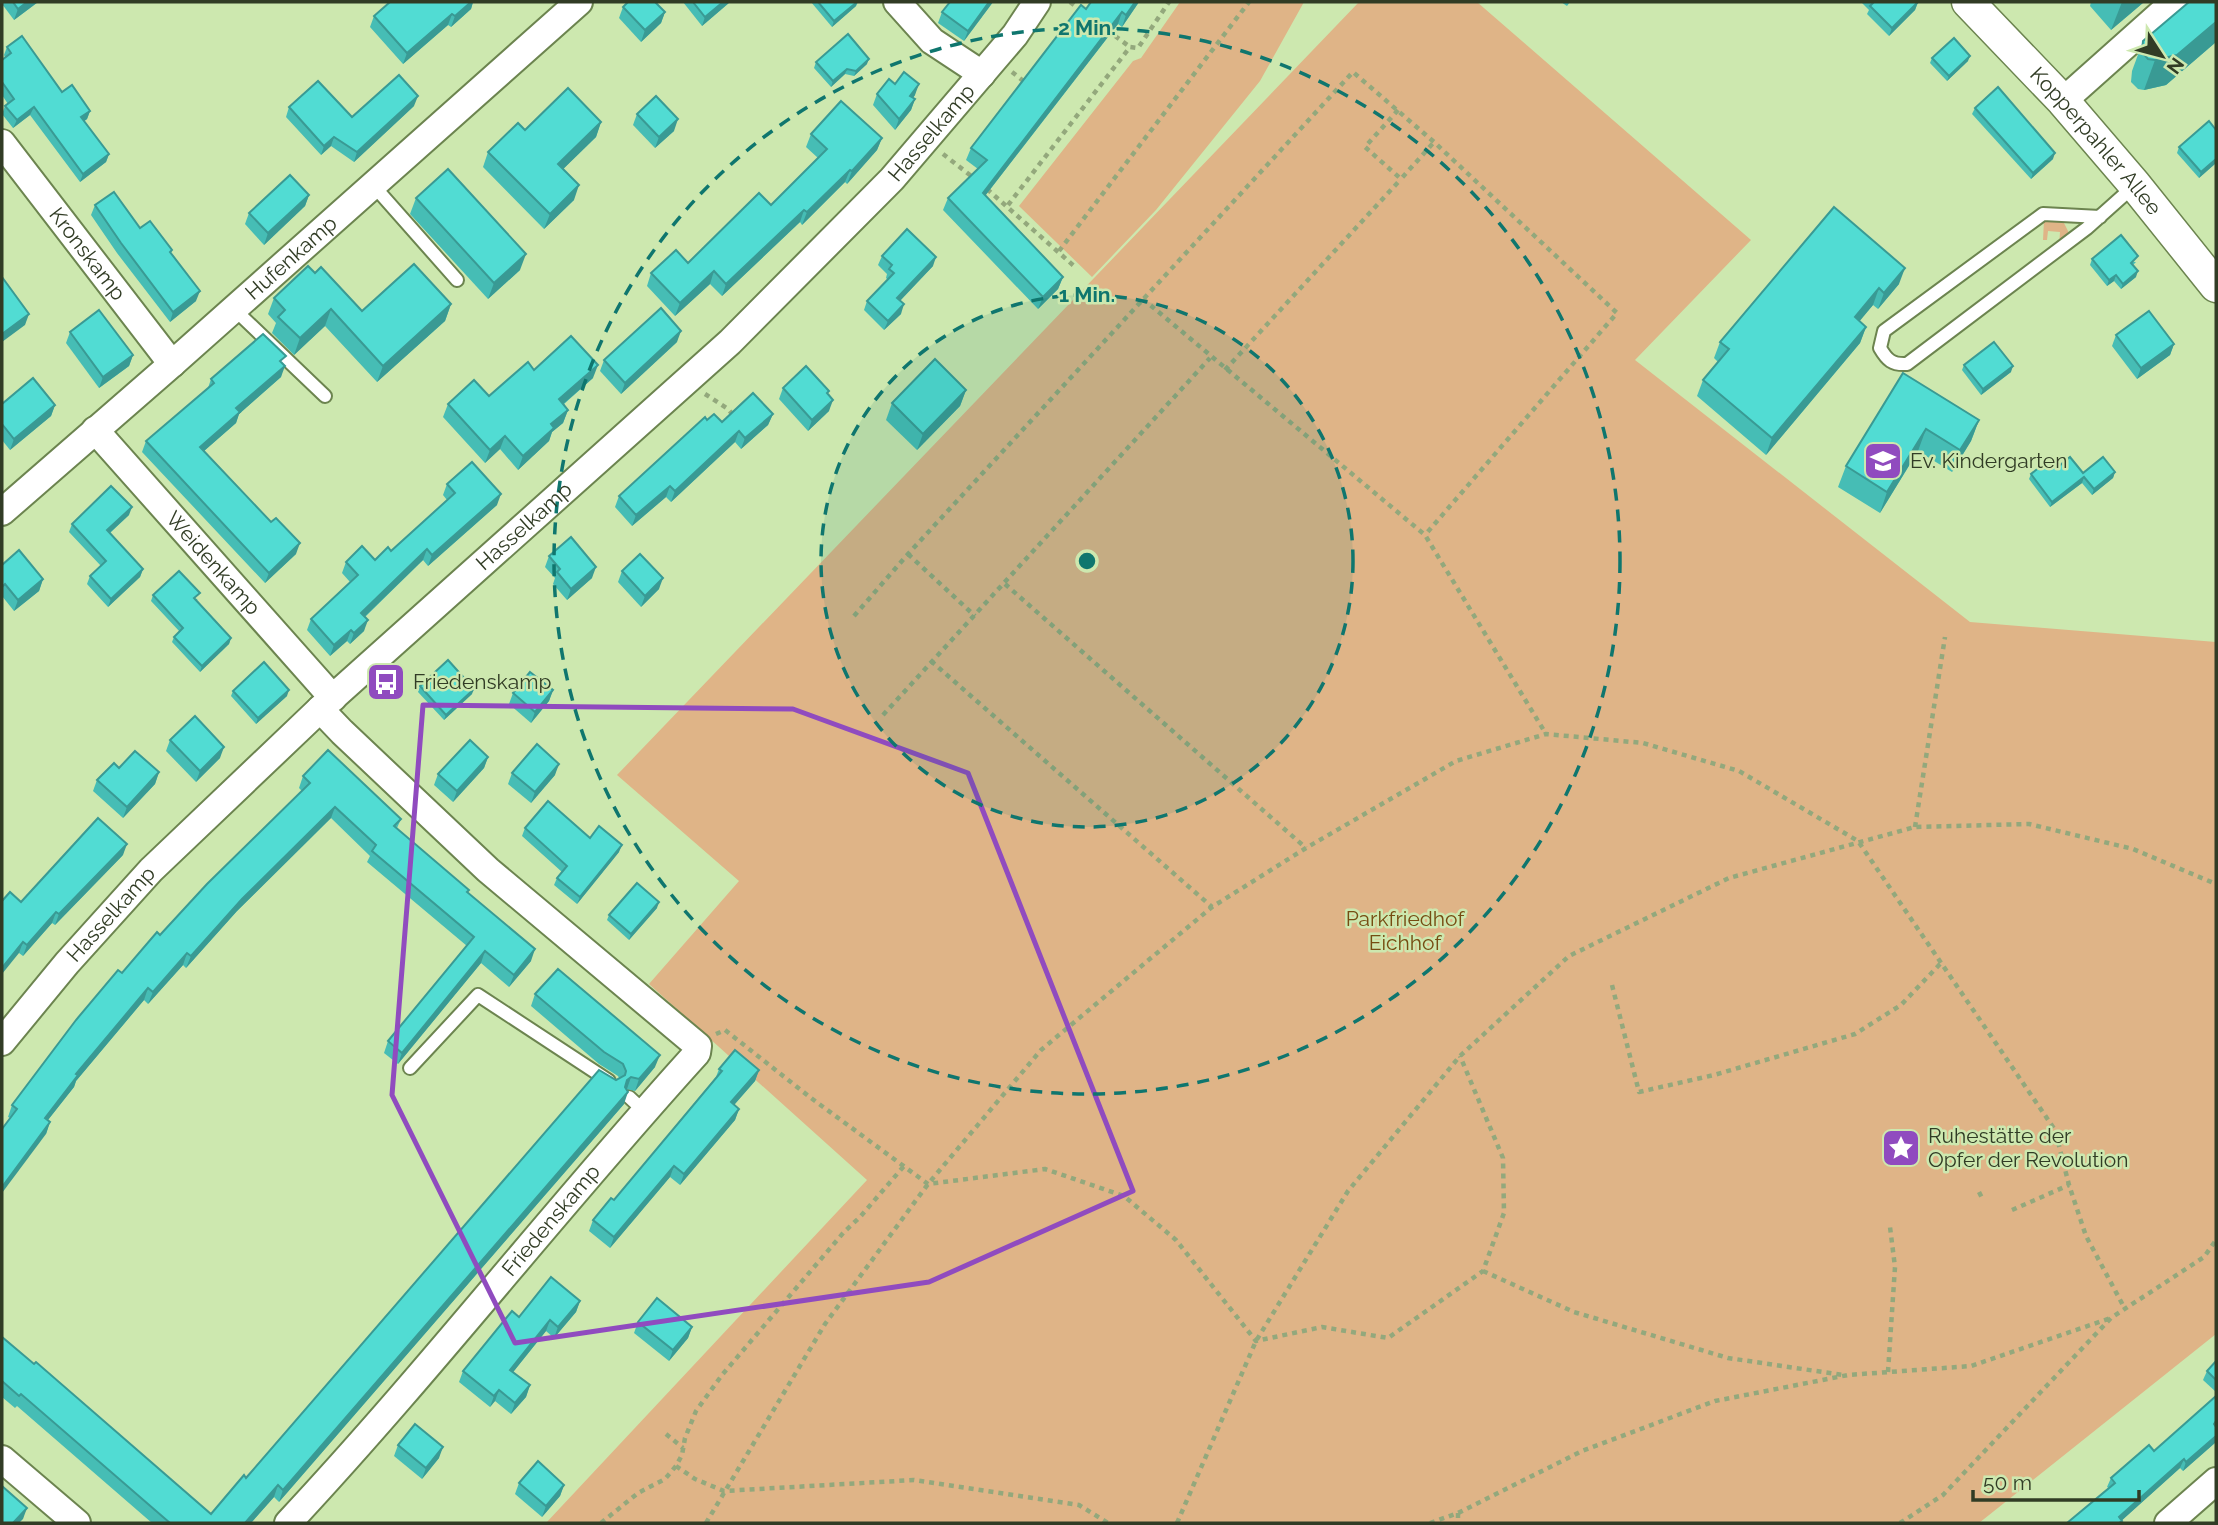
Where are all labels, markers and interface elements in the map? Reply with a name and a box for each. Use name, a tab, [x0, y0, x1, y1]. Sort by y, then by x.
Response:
text: 2 Min.	[1058, 15, 1116, 40]
north arrow	[2127, 21, 2197, 91]
text: N	[2163, 54, 2189, 78]
street label: Kopperpahler Allee	[2025, 62, 2167, 220]
street label: Hasselkamp	[883, 79, 980, 186]
street label: Kronskamp	[44, 202, 131, 305]
street label: Hufenkamp	[240, 210, 342, 305]
text: 1 Min.	[1059, 282, 1115, 307]
school or university icon: Ev. Kindergarten	[1862, 440, 1904, 482]
place label: Ev. Kindergarten	[1910, 448, 2067, 473]
street label: Hasselkamp	[471, 477, 577, 575]
street label: Weidenkamp	[161, 506, 266, 620]
centre of rings	[1075, 549, 1099, 573]
bus stop icon: Friedenskamp	[365, 661, 407, 703]
place label: Friedenskamp	[413, 669, 551, 694]
street label: Hasselkamp	[61, 861, 160, 967]
park label: Parkfriedhof Eichhof	[1346, 906, 1465, 955]
place label: Ruhestätte der Opfer der Revolution	[1928, 1123, 2129, 1172]
place icon: Ruhestätte der Opfer der Revolution	[1880, 1127, 1922, 1169]
street label: Friedenskamp	[496, 1159, 605, 1281]
scale bar	[1973, 1458, 2139, 1502]
text: 50 m	[1983, 1470, 2032, 1495]

